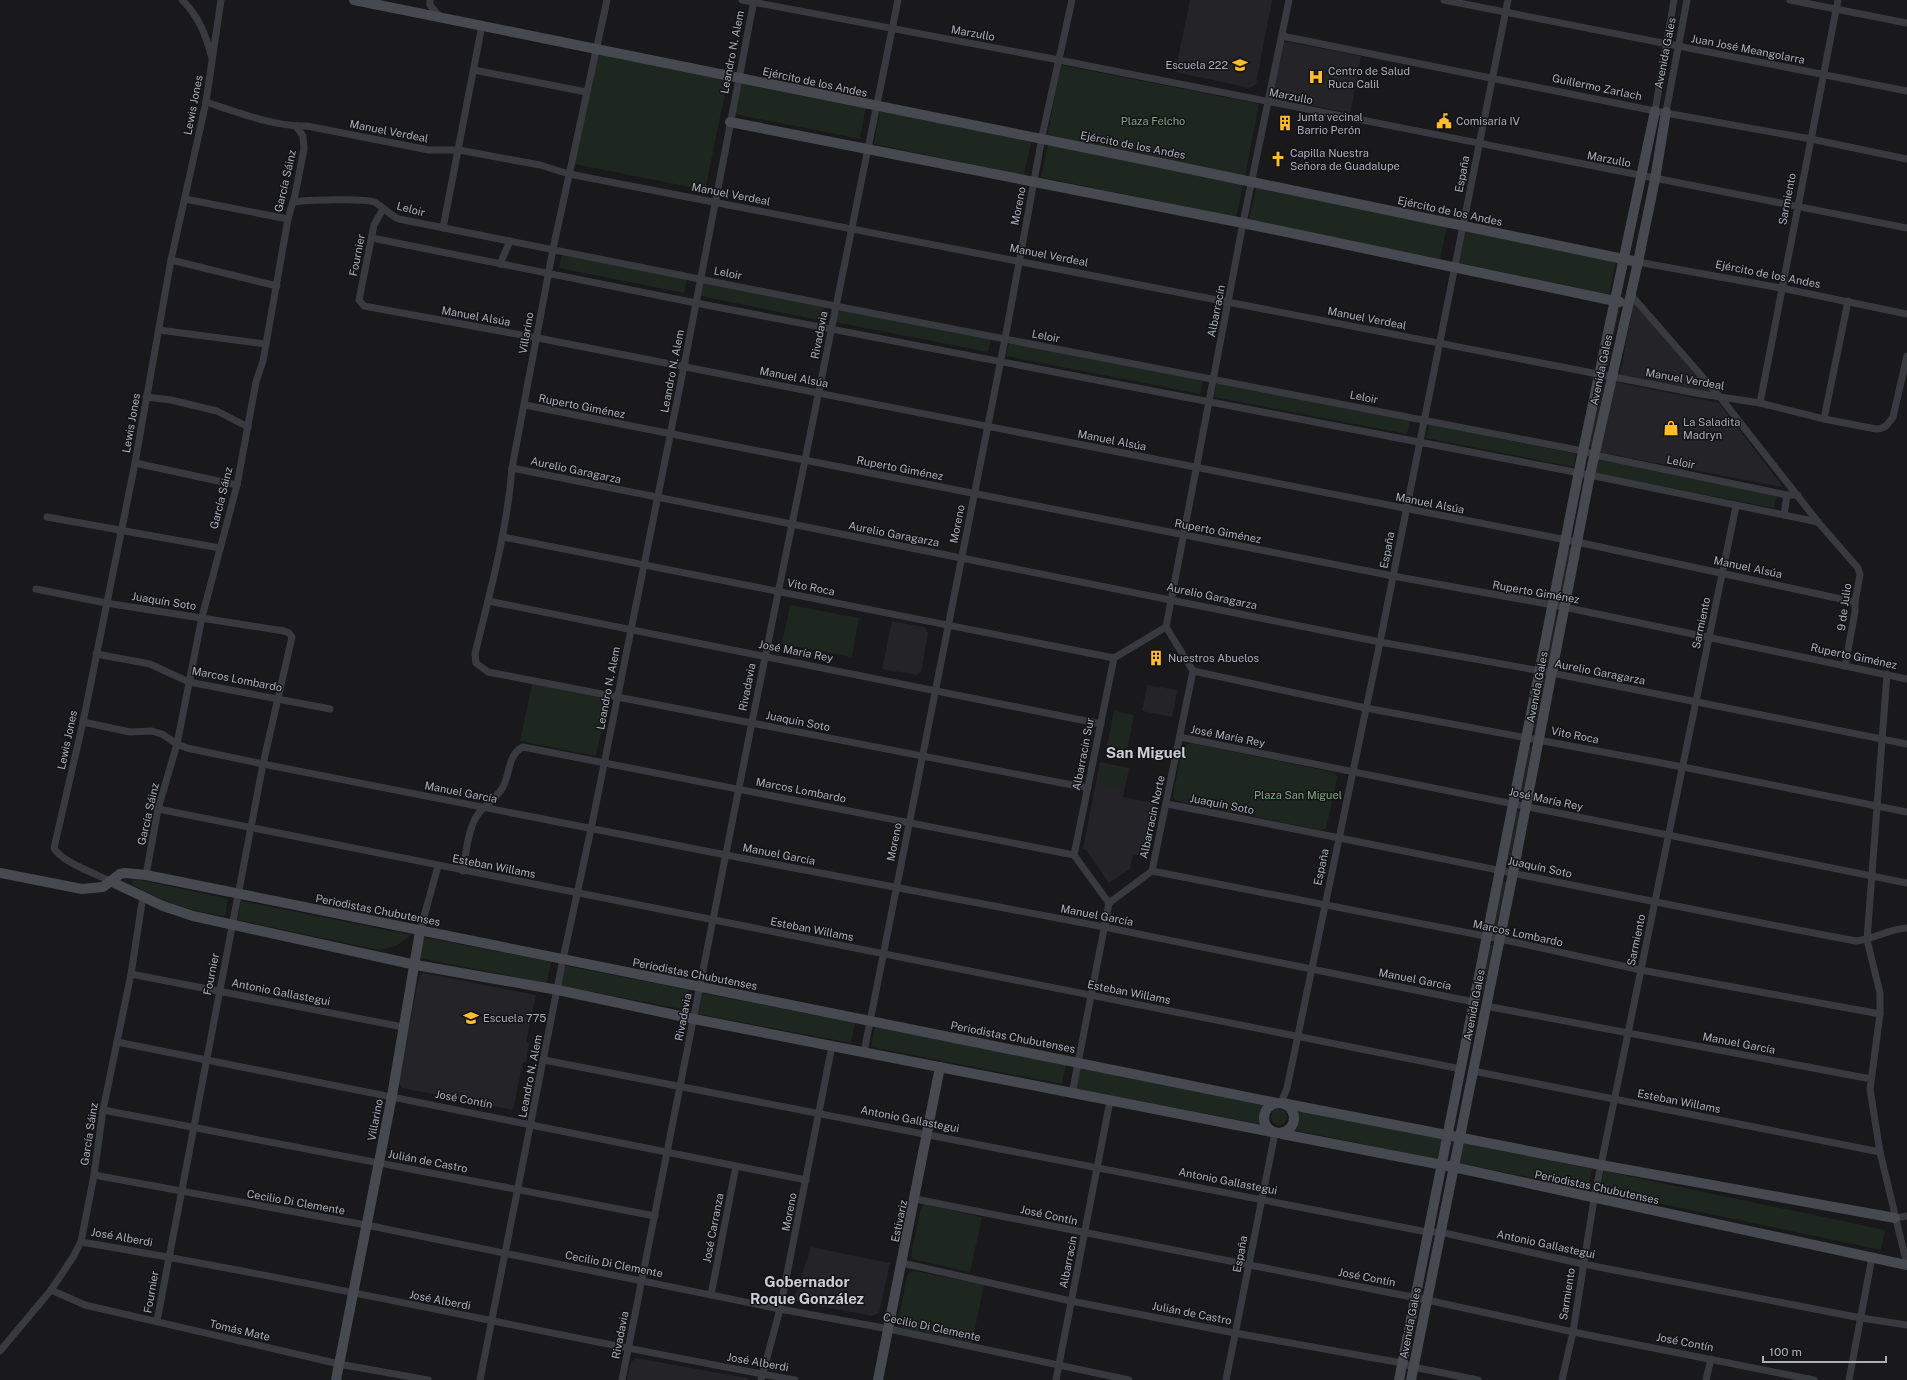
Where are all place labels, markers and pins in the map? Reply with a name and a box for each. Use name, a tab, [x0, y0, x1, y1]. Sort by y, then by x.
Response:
school or university icon: Escuela 222	[1231, 56, 1249, 74]
place label: Escuela 222	[1165, 59, 1228, 71]
place label: Centro de Salud Ruca Calil	[1328, 65, 1410, 90]
hospital icon: Centro de Salud Ruca Calil	[1307, 68, 1325, 86]
place label: Junta vecinal Barrio Perón	[1297, 111, 1363, 136]
public building icon: Comisaría IV	[1435, 112, 1453, 130]
building icon: Junta vecinal Barrio Perón	[1276, 114, 1294, 132]
place label: Comisaría IV	[1456, 115, 1521, 127]
place label: Capilla Nuestra Señora de Guadalupe	[1290, 147, 1400, 172]
church icon: Capilla Nuestra Señora de Guadalupe	[1269, 150, 1287, 168]
place label: La Saladita Madryn	[1683, 416, 1740, 441]
shop icon: La Saladita Madryn	[1662, 419, 1680, 437]
building icon: Nuestros Abuelos	[1147, 649, 1165, 667]
place label: Nuestros Abuelos	[1168, 652, 1259, 664]
school or university icon: Escuela 775	[462, 1009, 480, 1027]
place label: Escuela 775	[483, 1012, 546, 1024]

